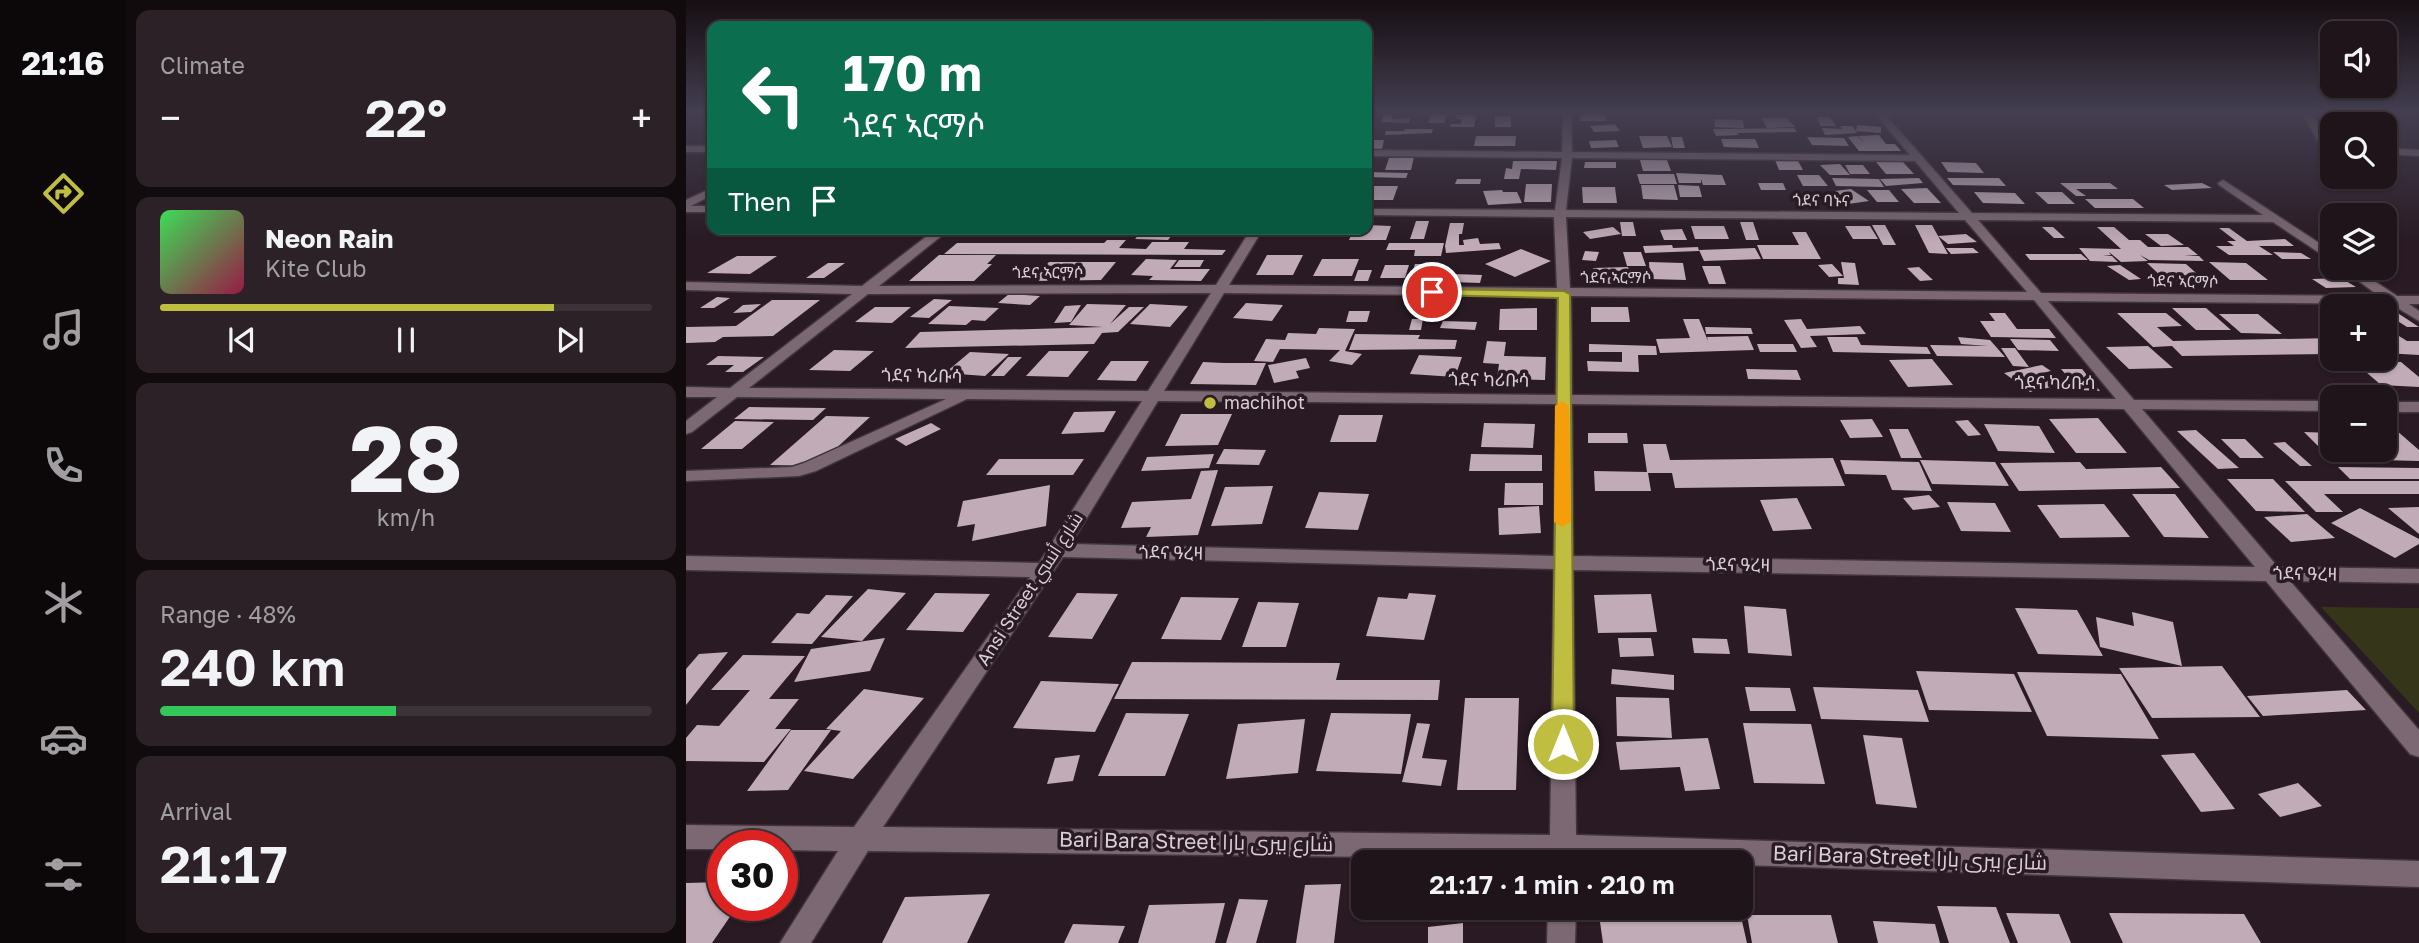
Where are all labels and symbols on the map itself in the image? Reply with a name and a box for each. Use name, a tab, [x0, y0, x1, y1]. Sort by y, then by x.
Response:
street label: ጎደና ባኑና	[1792, 190, 1850, 210]
street label: ጎደና ኣርማሶ	[1012, 262, 1084, 282]
pin	[1402, 262, 1462, 322]
street label: ጎደና ኣርማሶ	[1580, 267, 1652, 287]
street label: ጎደና ኣርማሶ	[2147, 270, 2219, 292]
street label: ጎደና ካሪቡሳ	[881, 363, 963, 387]
street label: ጎደና ካሪቡሳ	[1448, 367, 1530, 391]
street label: ጎደና ካሪቡሳ	[2014, 371, 2096, 393]
place label: machihot	[1224, 391, 1305, 413]
marker: machihot	[1202, 395, 1218, 411]
street label: Ansi Street شارع أنسي	[971, 508, 1089, 671]
street label: ጎደና ዓረዛ	[1139, 540, 1203, 564]
street label: ጎደና ዓረዛ	[1706, 552, 1770, 576]
street label: ጎደና ዓረዛ	[2273, 561, 2337, 585]
position arrow	[1526, 707, 1600, 781]
street label: Bari Bara Street شارع بيرى بارا	[1059, 826, 1333, 858]
speed limit sign: 30	[707, 830, 798, 921]
street label: Bari Bara Street شارع بيرى بارا	[1772, 839, 2048, 877]

